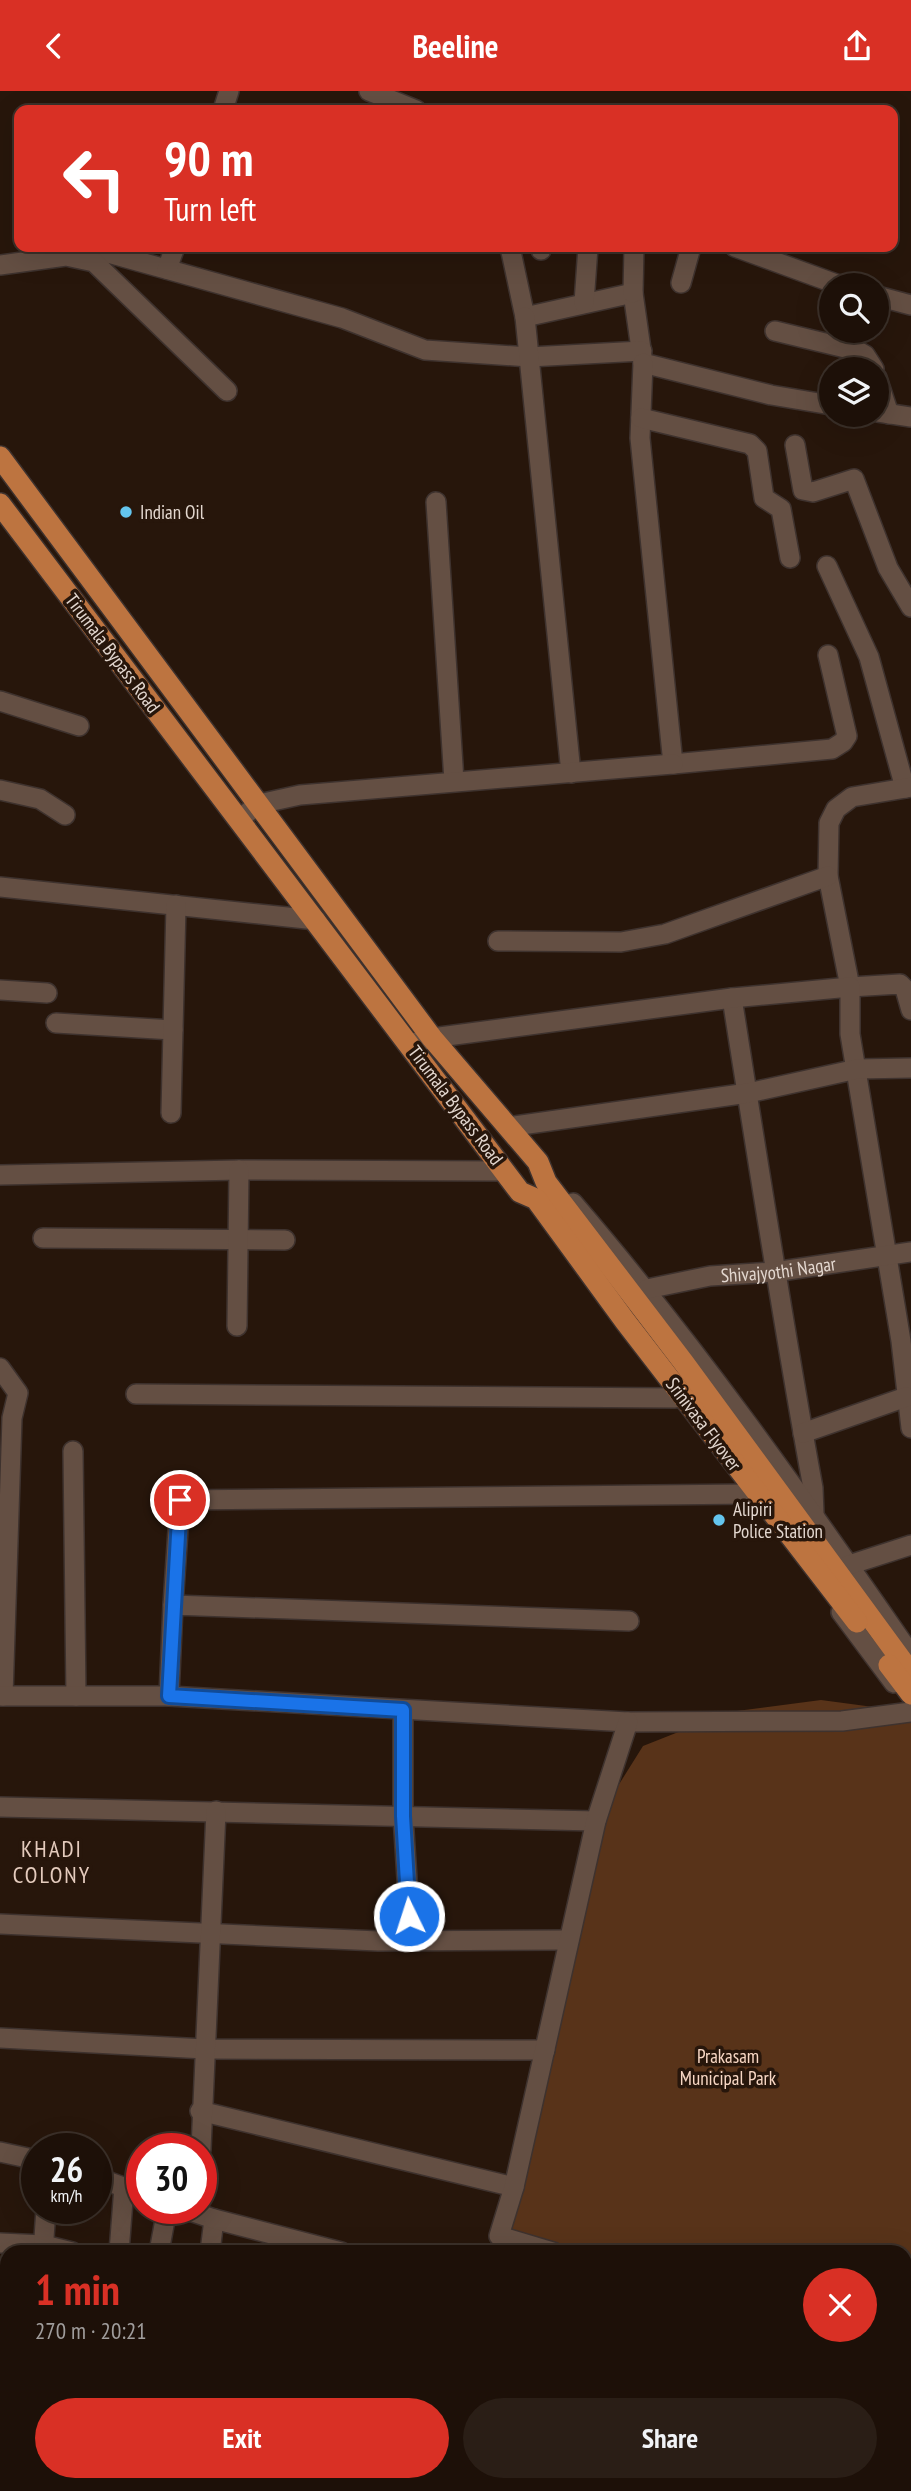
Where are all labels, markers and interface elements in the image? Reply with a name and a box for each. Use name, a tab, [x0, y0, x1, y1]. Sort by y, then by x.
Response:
text: Beeline	[412, 25, 499, 67]
icon: back	[35, 27, 73, 65]
icon: share	[838, 27, 876, 65]
text: 90 m	[164, 126, 253, 190]
icon: left	[49, 133, 140, 224]
text: Turn left	[164, 188, 256, 230]
map controls	[819, 273, 889, 427]
button: search	[819, 273, 889, 343]
button: layers	[819, 357, 889, 427]
place label: Indian Oil	[140, 500, 205, 524]
marker: Indian Oil	[118, 504, 134, 520]
street label: Tirumala Bypass Road	[60, 589, 166, 717]
street label: Tirumala Bypass Road	[403, 1041, 509, 1169]
street label: Shivajyothi Nagar	[720, 1251, 838, 1287]
street label: Srinivasa Flyover	[661, 1373, 747, 1476]
pin	[150, 1470, 210, 1530]
icon: arrive	[161, 1481, 199, 1519]
place label: Alipiri Police Station	[733, 1497, 823, 1543]
marker: Alipiri Police Station	[711, 1512, 727, 1528]
district label: KHADI COLONY	[13, 1834, 91, 1889]
position arrow	[372, 1879, 446, 1953]
park label: Prakasam Municipal Park	[680, 2044, 777, 2090]
speed limit sign: 30	[126, 2133, 217, 2224]
text: 26	[50, 2146, 83, 2192]
text: km/h	[51, 2184, 82, 2207]
text: 1 min	[35, 2262, 120, 2317]
button: close	[803, 2268, 877, 2342]
text: 270 m · 20:21	[35, 2316, 147, 2345]
button: Exit	[35, 2398, 449, 2478]
button: Share	[463, 2398, 877, 2478]

